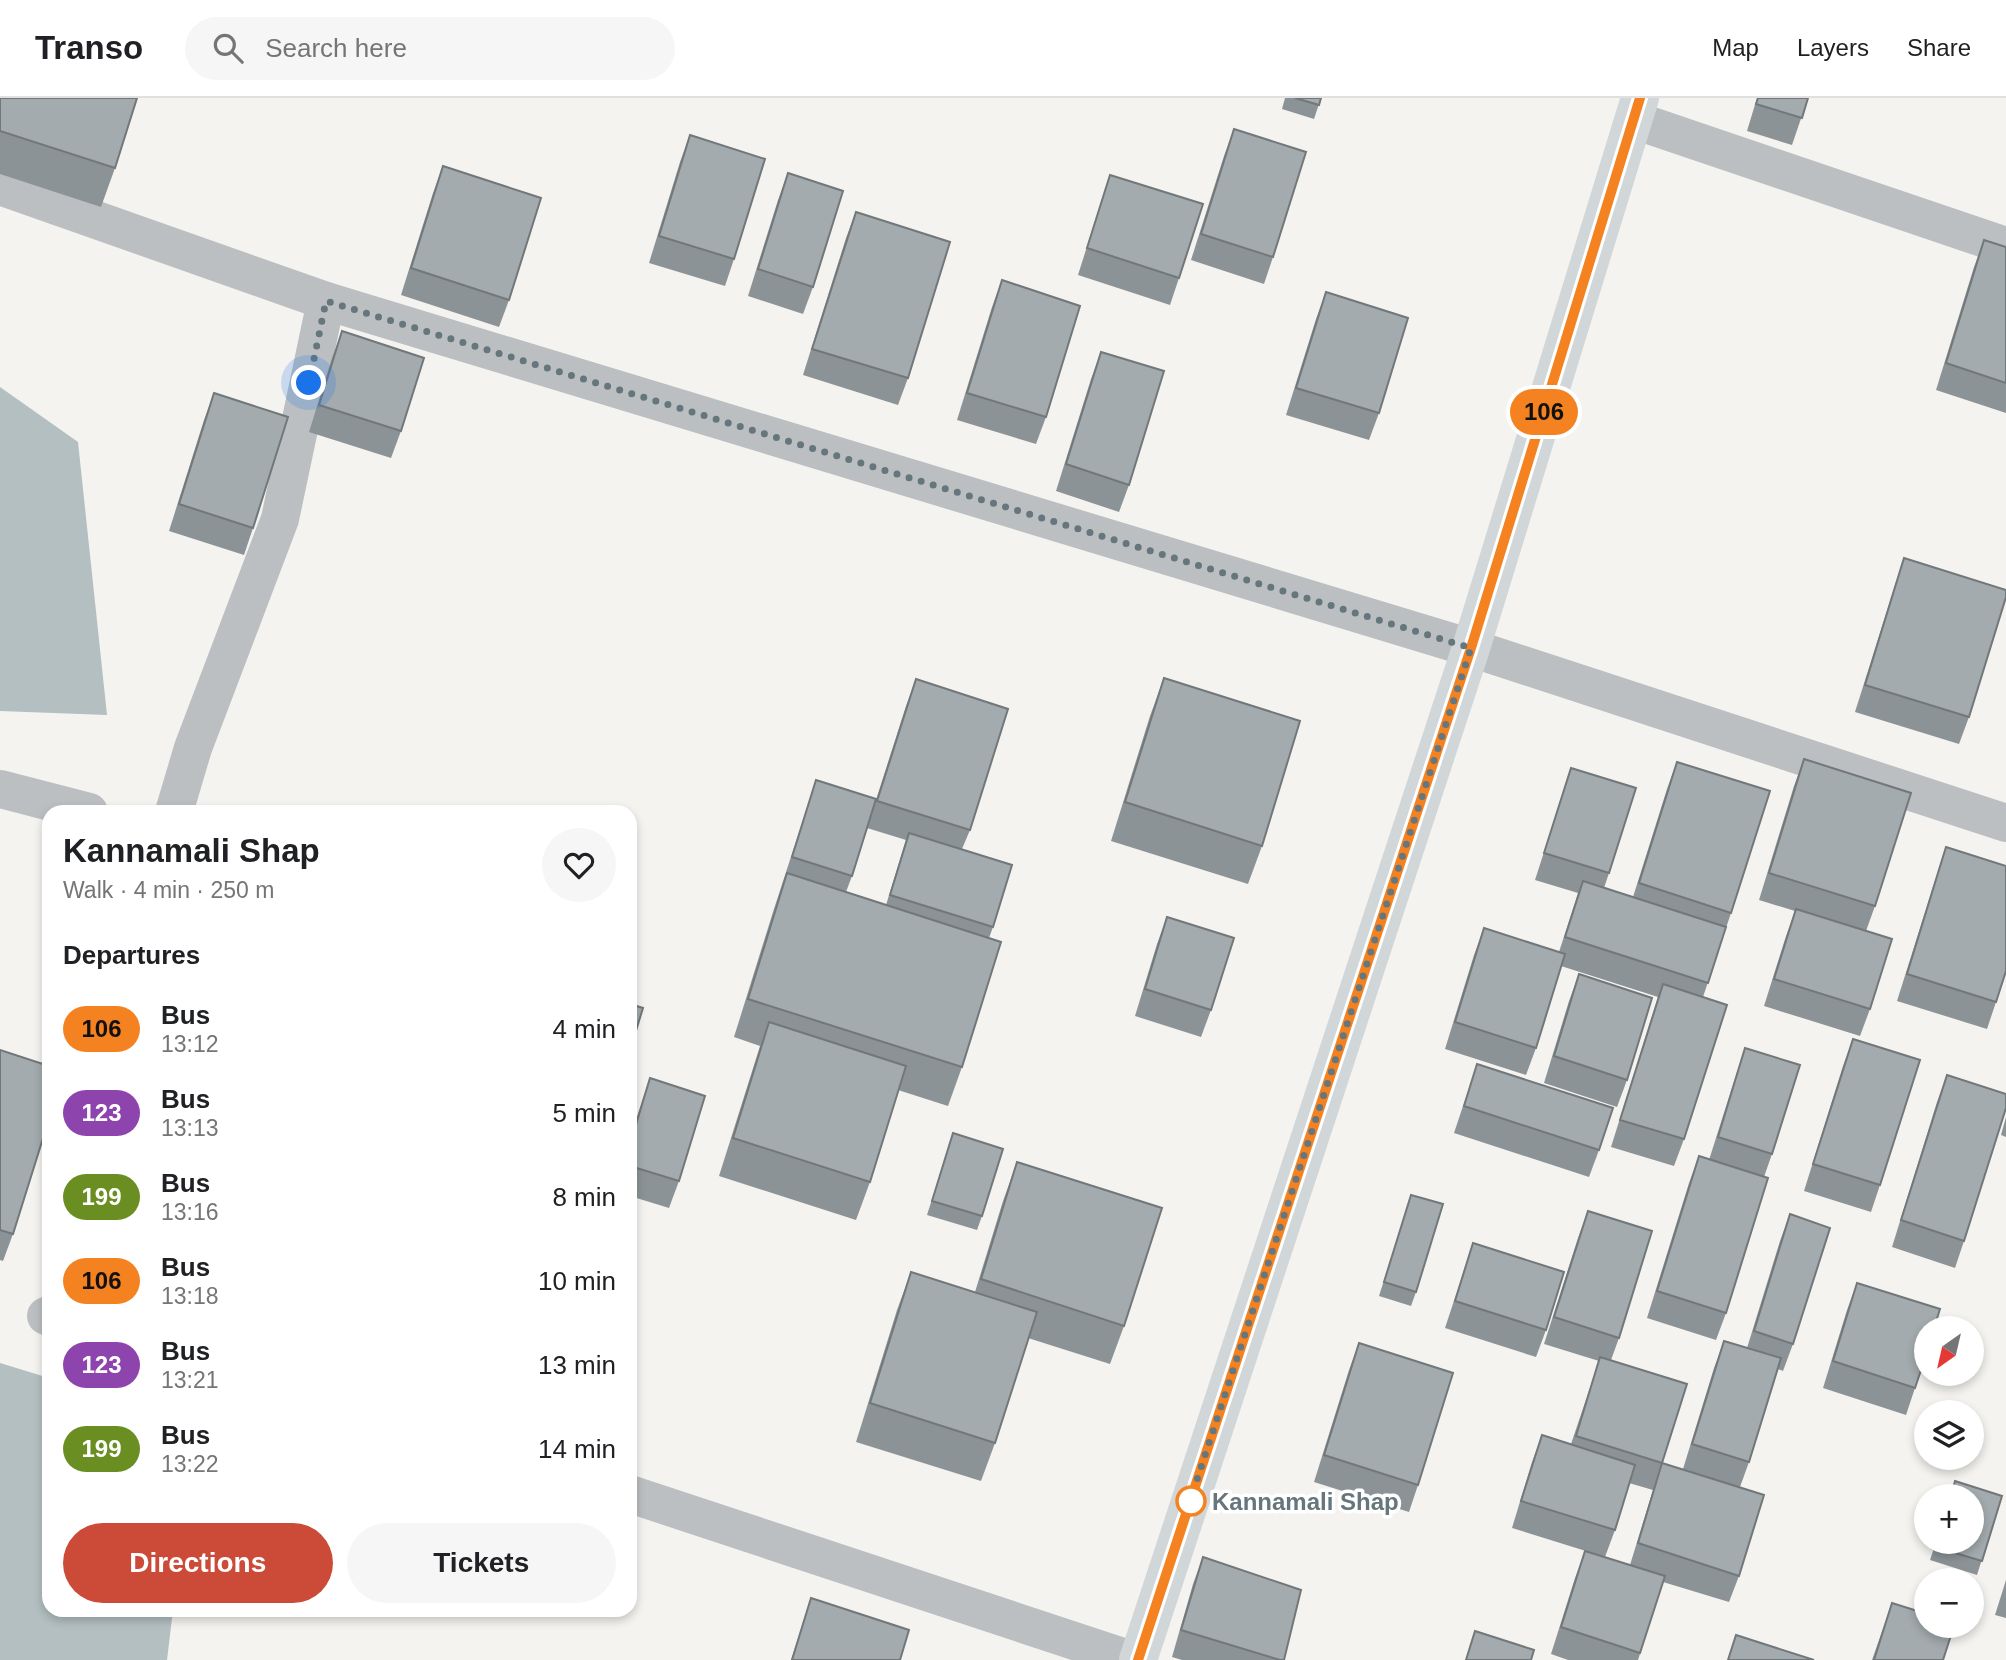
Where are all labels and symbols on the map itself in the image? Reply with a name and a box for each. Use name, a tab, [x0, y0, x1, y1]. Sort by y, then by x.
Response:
your location	[291, 365, 326, 400]
line badge: 106	[1504, 389, 1584, 435]
north arrow	[1914, 1316, 1984, 1386]
marker: Kannamali Shap	[1176, 1486, 1206, 1516]
place label: Kannamali Shap	[1212, 1488, 1399, 1515]

